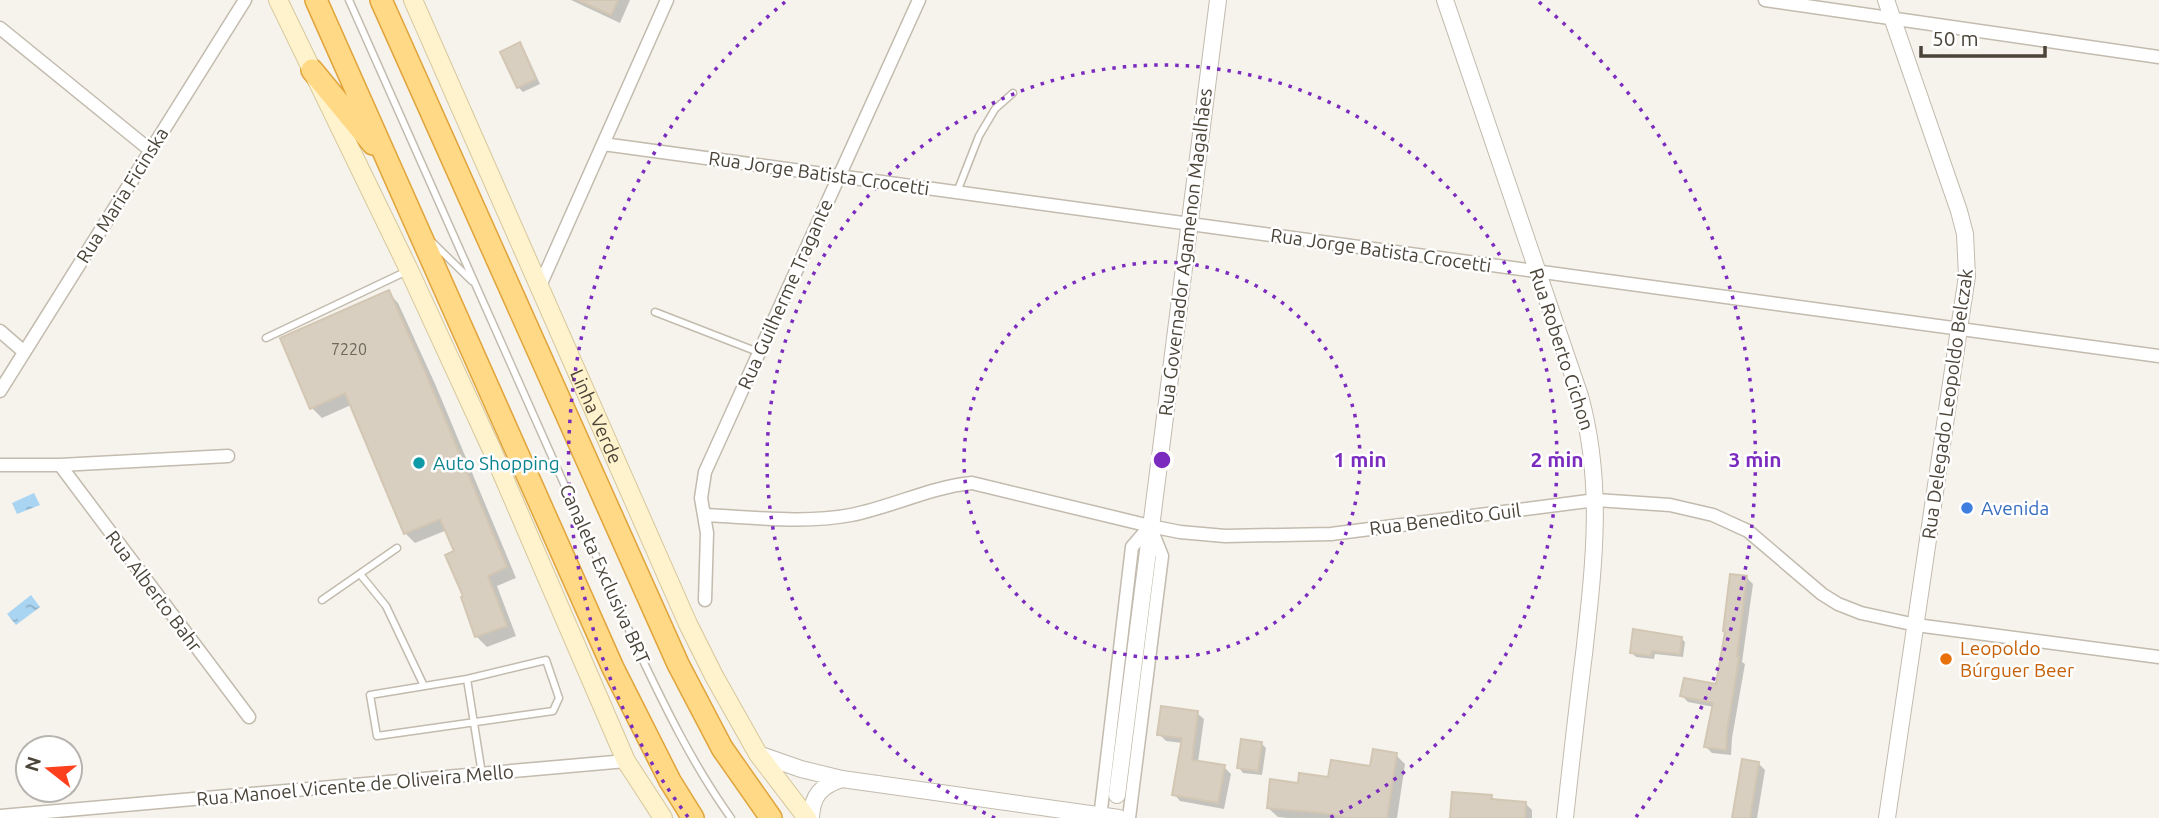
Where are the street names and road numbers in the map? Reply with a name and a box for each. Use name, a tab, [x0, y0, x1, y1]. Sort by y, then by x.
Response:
street label: Rua Governador Agamenon Magalhães	[1154, 87, 1216, 417]
street label: Rua Maria Ficinska	[71, 123, 173, 267]
street label: Rua Jorge Batista Crocetti	[707, 147, 931, 199]
street label: Rua Guilherme Tragante	[733, 195, 837, 393]
street label: Rua Jorge Batista Crocetti	[1269, 224, 1493, 276]
street label: Rua Roberto Cichon	[1525, 265, 1599, 433]
street label: Rua Delegado Leopoldo Belczak	[1917, 267, 1977, 541]
street label: Linha Verde	[566, 366, 627, 467]
street label: Canaleta Exclusiva BRT	[555, 481, 655, 668]
street label: Rua Benedito Guil	[1368, 499, 1522, 539]
street label: Rua Alberto Bahr	[101, 526, 207, 656]
street label: Rua Manoel Vicente de Oliveira Mello	[195, 760, 515, 810]

